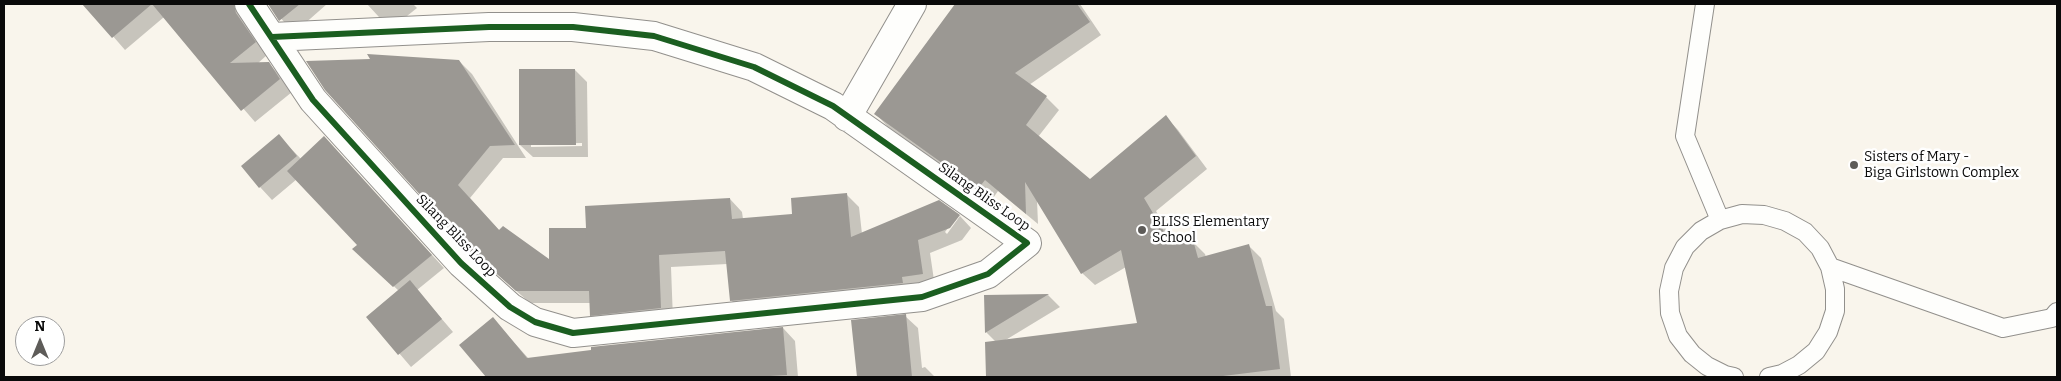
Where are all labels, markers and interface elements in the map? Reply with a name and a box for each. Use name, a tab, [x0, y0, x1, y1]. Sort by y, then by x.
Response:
place label: Sisters of Mary - Biga Girlstown Complex	[1864, 149, 2019, 182]
street label: Silang Bliss Loop	[935, 159, 1033, 235]
marker: Sisters of Mary - Biga Girlstown Complex	[1848, 159, 1860, 171]
street label: Silang Bliss Loop	[412, 191, 500, 281]
place label: BLISS Elementary School	[1152, 214, 1269, 246]
marker: BLISS Elementary School	[1136, 224, 1148, 236]
north arrow	[15, 316, 65, 366]
text: N	[35, 318, 45, 335]

